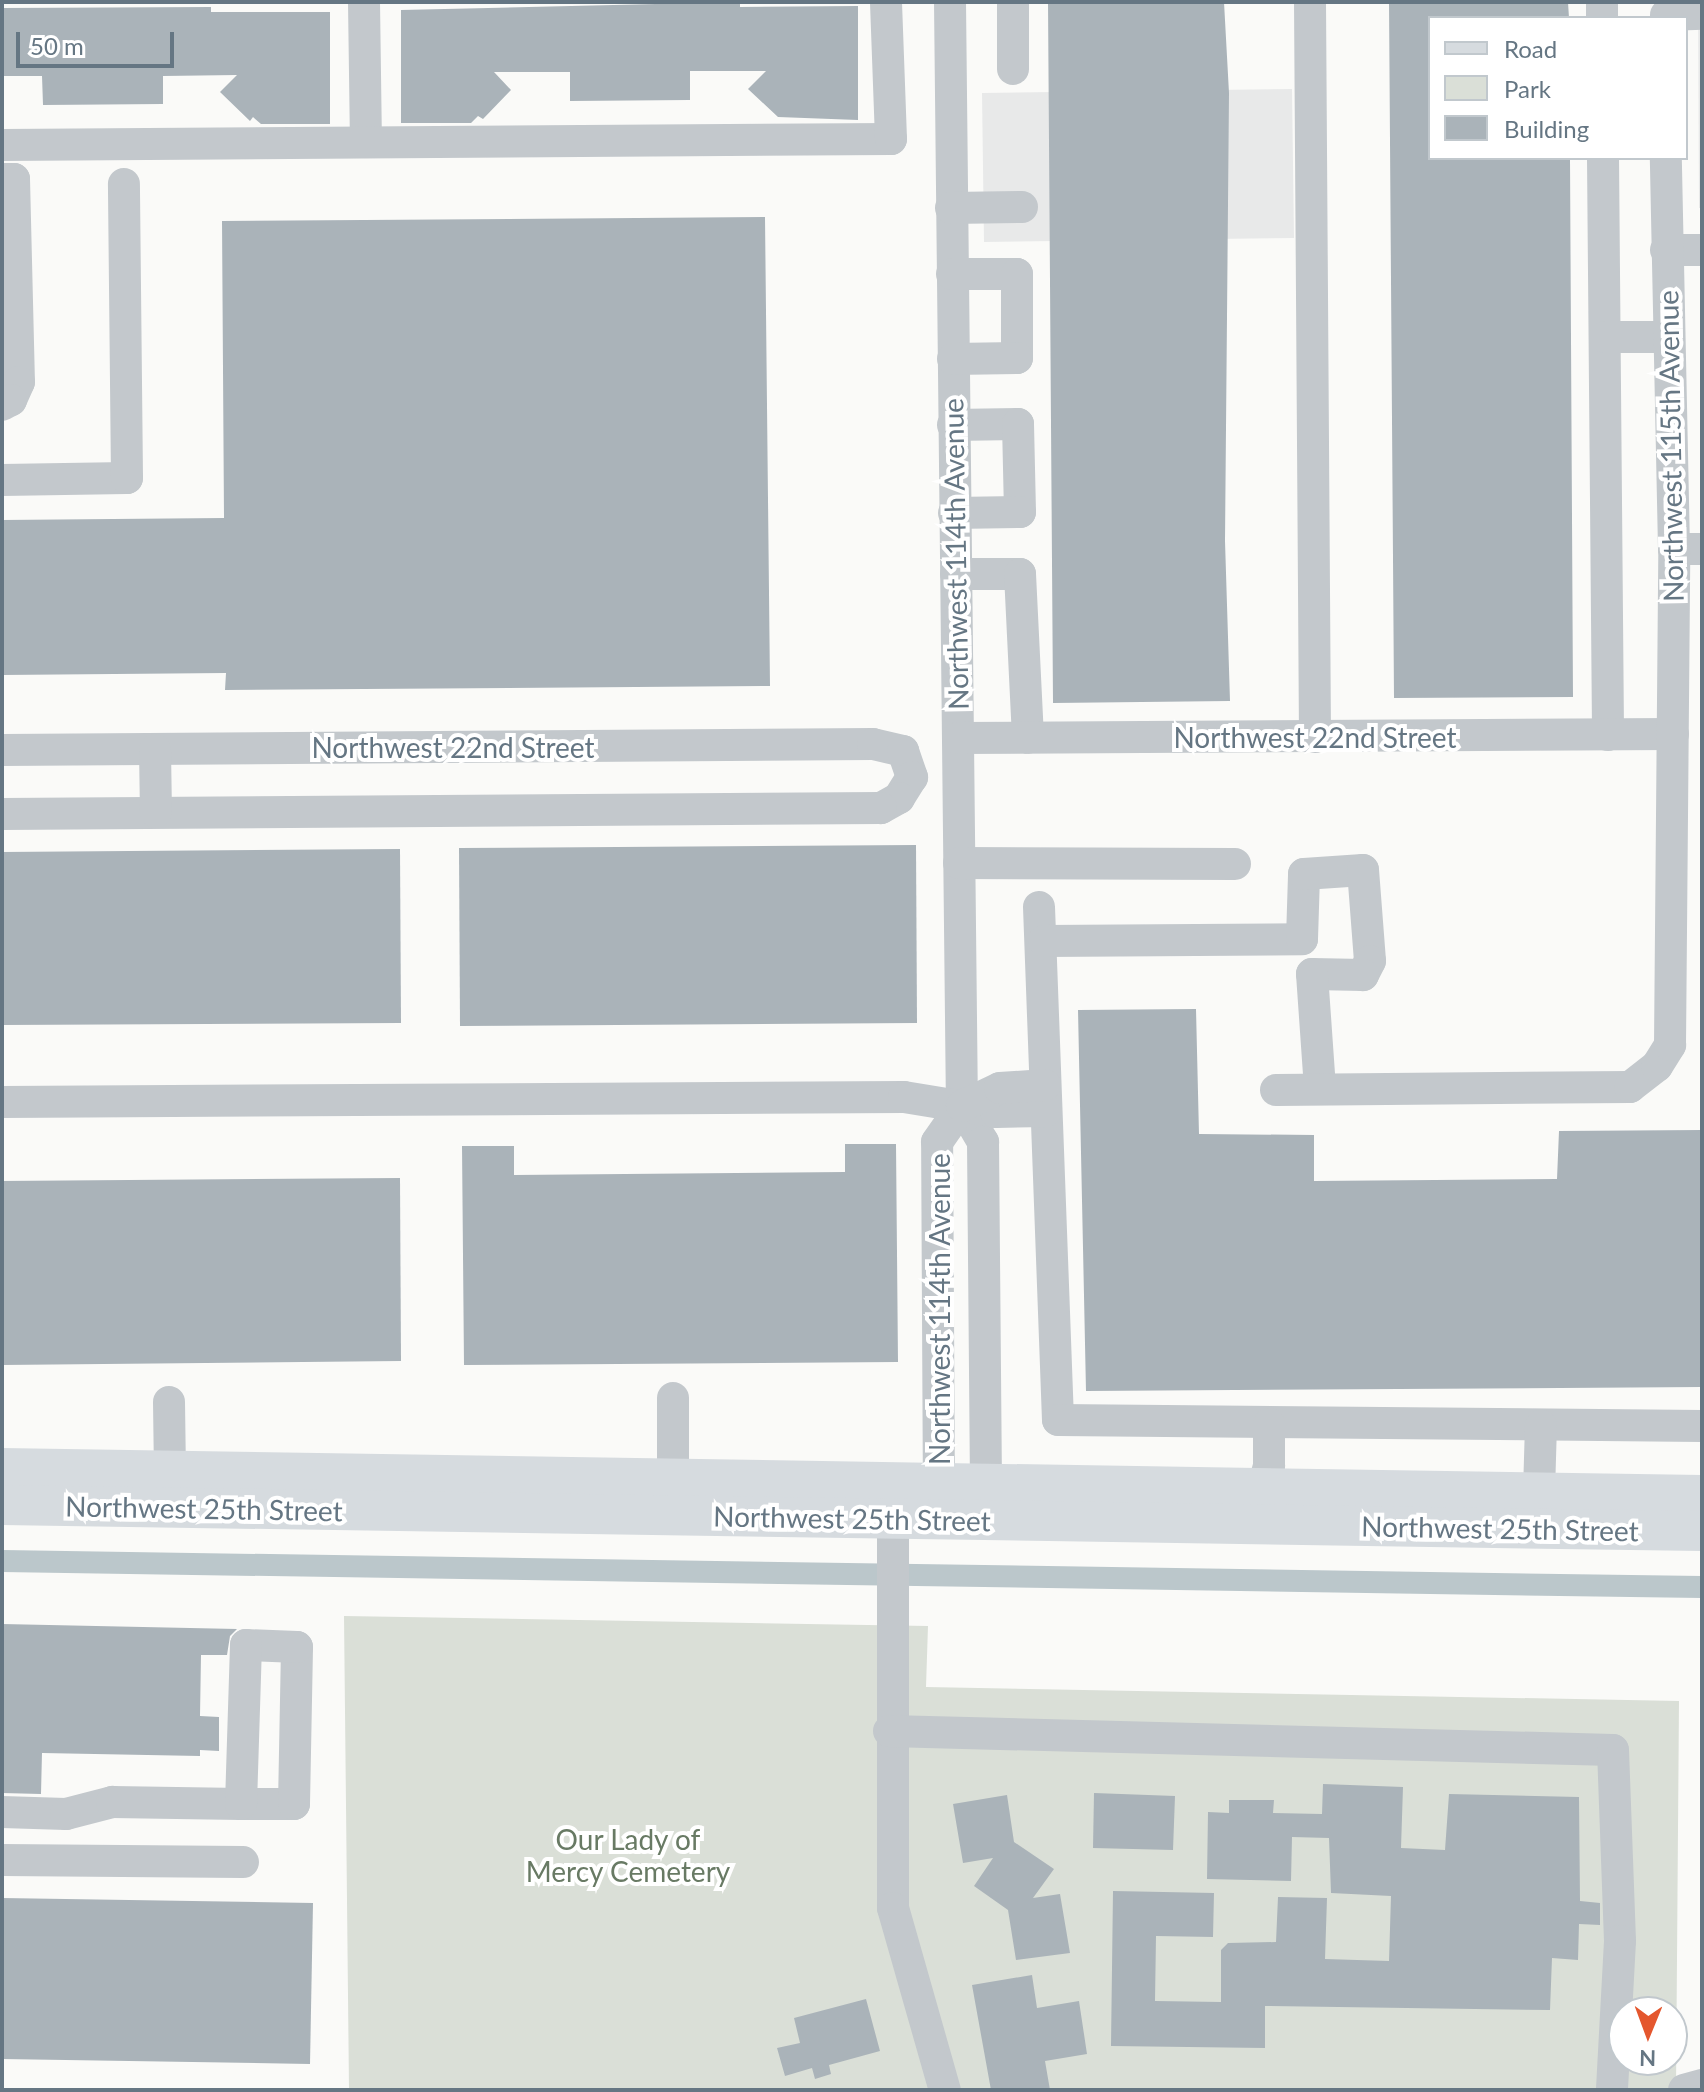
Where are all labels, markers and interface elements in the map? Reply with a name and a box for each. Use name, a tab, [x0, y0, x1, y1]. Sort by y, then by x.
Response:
scale bar	[20, 16, 178, 66]
legend	[1428, 16, 1688, 160]
text: 50 m	[30, 31, 84, 60]
text: Road	[1504, 34, 1557, 63]
text: Park	[1504, 74, 1551, 103]
text: Building	[1504, 114, 1589, 143]
street label: Northwest 115th Avenue	[1650, 289, 1690, 603]
street label: Northwest 114th Avenue	[935, 397, 975, 711]
street label: Northwest 22nd Street	[1173, 720, 1457, 754]
street label: Northwest 22nd Street	[311, 730, 595, 764]
street label: Northwest 114th Avenue	[922, 1153, 956, 1465]
street label: Northwest 25th Street	[65, 1489, 343, 1527]
street label: Northwest 25th Street	[713, 1499, 991, 1537]
street label: Northwest 25th Street	[1361, 1509, 1639, 1547]
park label: Our Lady of Mercy Cemetery	[525, 1822, 731, 1888]
north arrow	[1608, 1996, 1688, 2076]
text: N	[1639, 2045, 1656, 2072]

